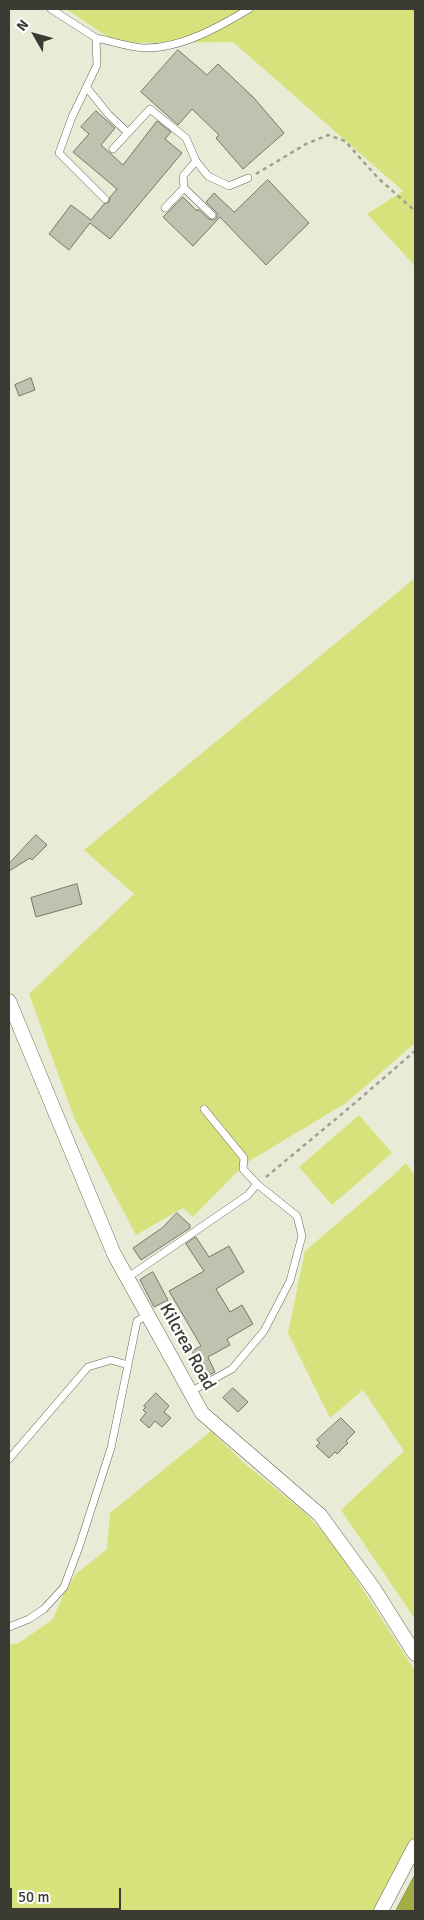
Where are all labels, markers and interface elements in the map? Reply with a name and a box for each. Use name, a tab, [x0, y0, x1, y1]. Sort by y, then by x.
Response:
north arrow	[10, 10, 60, 60]
text: N	[13, 16, 32, 35]
street label: Kilcrea Road	[154, 1300, 220, 1394]
scale bar	[12, 1878, 124, 1910]
text: 50 m	[18, 1888, 49, 1906]

